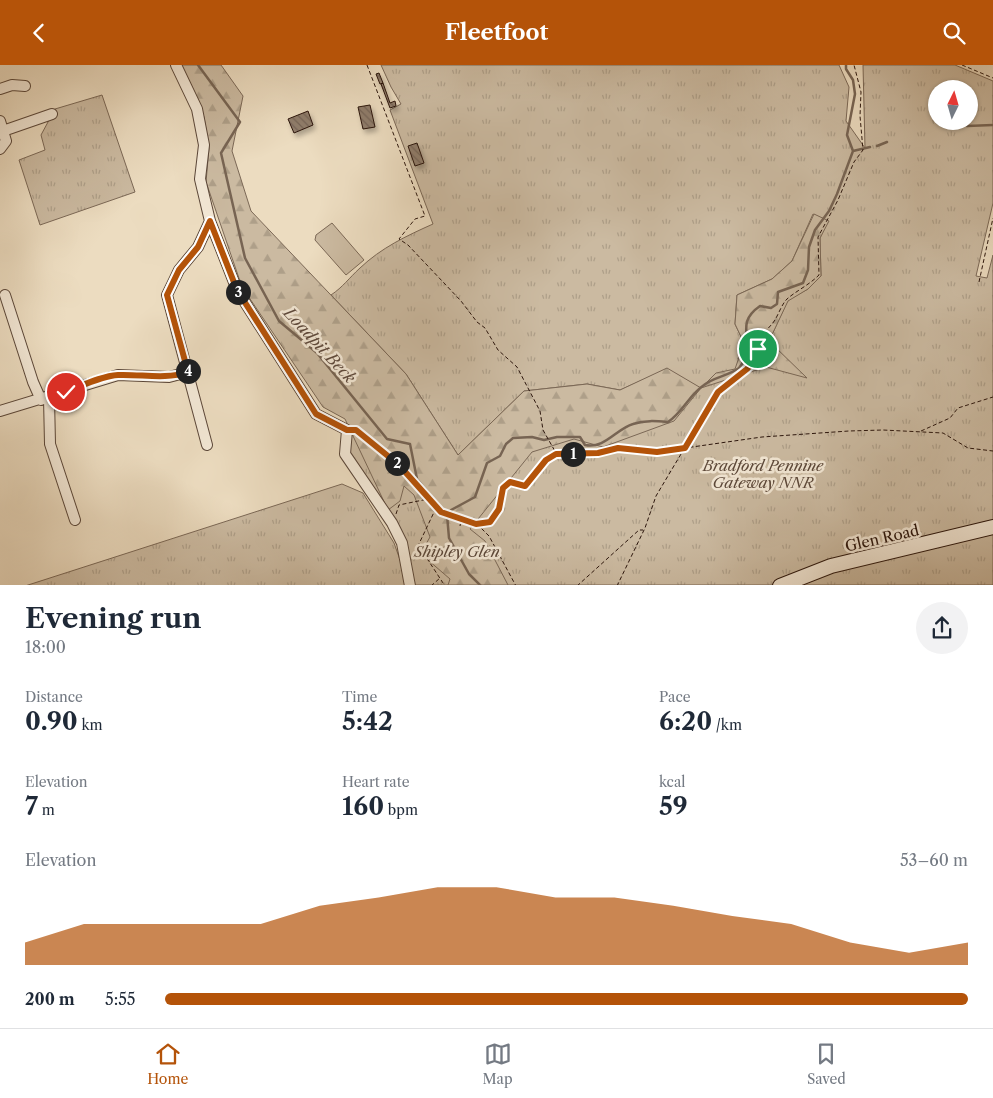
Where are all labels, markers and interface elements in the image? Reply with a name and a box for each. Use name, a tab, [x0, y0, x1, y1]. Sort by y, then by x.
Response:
icon: back	[25, 19, 53, 47]
text: Fleetfoot	[445, 19, 548, 46]
icon: search	[940, 19, 968, 47]
north arrow	[928, 80, 978, 130]
map controls	[928, 80, 978, 130]
pin: 3	[226, 279, 250, 305]
text: 3	[235, 283, 242, 301]
water label: Loadpit Beck	[278, 301, 361, 388]
pin	[737, 328, 779, 370]
icon: arrive	[744, 335, 772, 363]
pin: 4	[176, 359, 200, 383]
text: 4	[184, 362, 193, 380]
pin	[45, 371, 87, 413]
icon: check	[52, 378, 80, 406]
pin: 1	[560, 441, 586, 467]
text: 1	[570, 445, 577, 463]
pin: 2	[384, 451, 410, 475]
text: 2	[393, 454, 402, 472]
park label: Bradford Pennine Gateway NNR	[702, 456, 824, 492]
street label: Glen Road	[843, 520, 921, 556]
park label: Shipley Glen	[413, 542, 500, 561]
text: Evening run	[25, 601, 201, 635]
button: share	[916, 602, 968, 654]
text: 18:00	[25, 637, 66, 657]
text: Distance	[25, 688, 83, 706]
text: Time	[342, 688, 377, 706]
text: Pace	[659, 688, 691, 706]
text: 0.90	[25, 706, 78, 737]
text: 5:42	[342, 706, 393, 737]
text: 6:20	[659, 706, 712, 737]
text: km	[78, 716, 103, 734]
text: /km	[712, 716, 742, 734]
text: Elevation	[25, 773, 88, 791]
text: Heart rate	[342, 773, 409, 791]
text: kcal	[659, 773, 685, 791]
text: 7	[25, 791, 38, 822]
text: 160	[342, 791, 384, 822]
text: 59	[659, 791, 688, 822]
text: m	[38, 801, 55, 819]
text: bpm	[384, 801, 418, 819]
text: Elevation	[25, 850, 96, 870]
text: 53–60 m	[900, 850, 968, 870]
text: 200 m	[25, 989, 75, 1009]
text: 5:55	[105, 989, 136, 1009]
tab: Home	[147, 1040, 188, 1088]
tab: Map	[483, 1040, 513, 1088]
tab: Saved	[807, 1040, 846, 1088]

